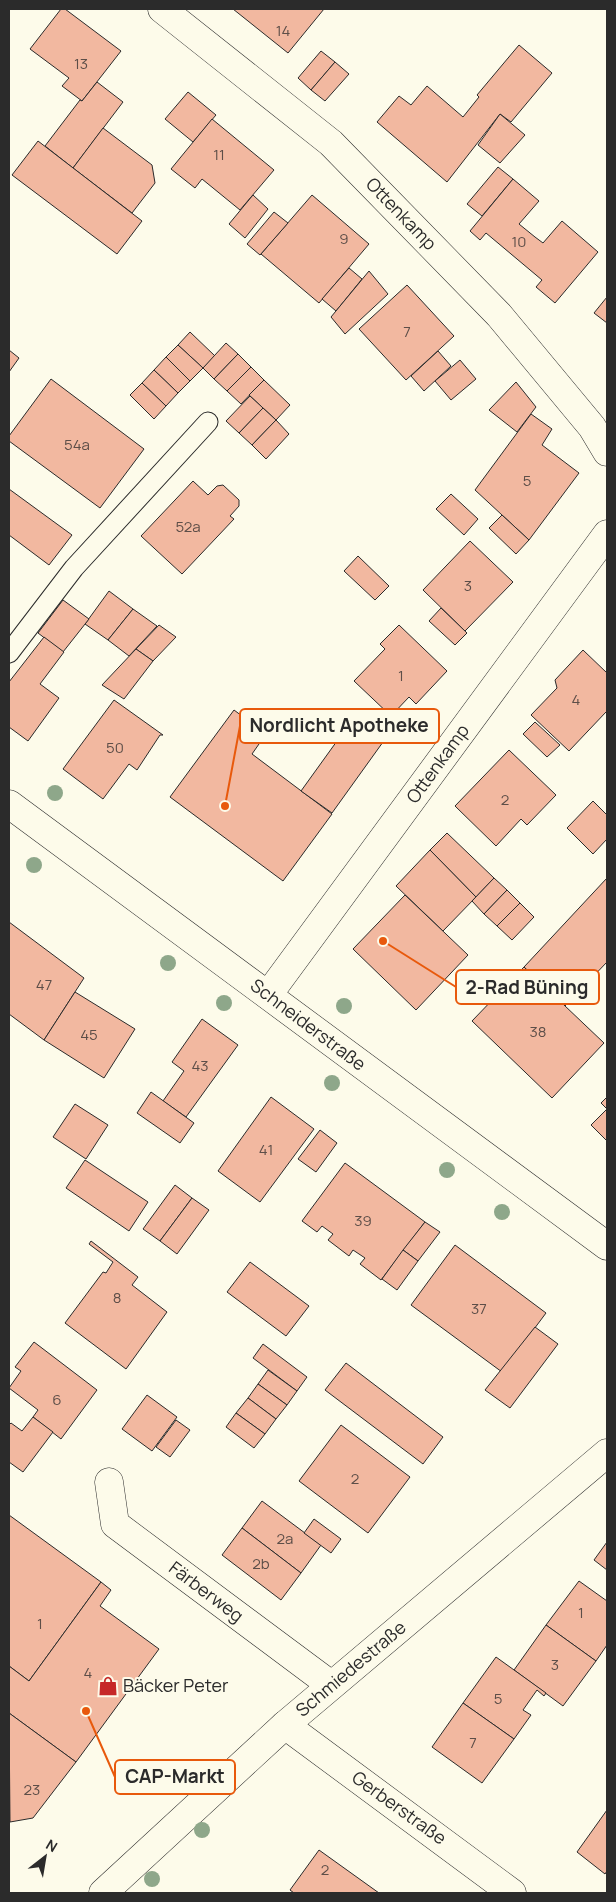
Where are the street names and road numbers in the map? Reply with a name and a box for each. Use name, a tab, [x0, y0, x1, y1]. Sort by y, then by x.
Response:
street label: Ottenkamp	[361, 172, 442, 255]
street label: Ottenkamp	[400, 719, 474, 808]
street label: Schneiderstraße	[246, 973, 371, 1075]
street label: Färberweg	[164, 1555, 249, 1627]
street label: Schmiedestraße	[290, 1615, 411, 1721]
street label: Gerberstraße	[348, 1765, 452, 1850]

